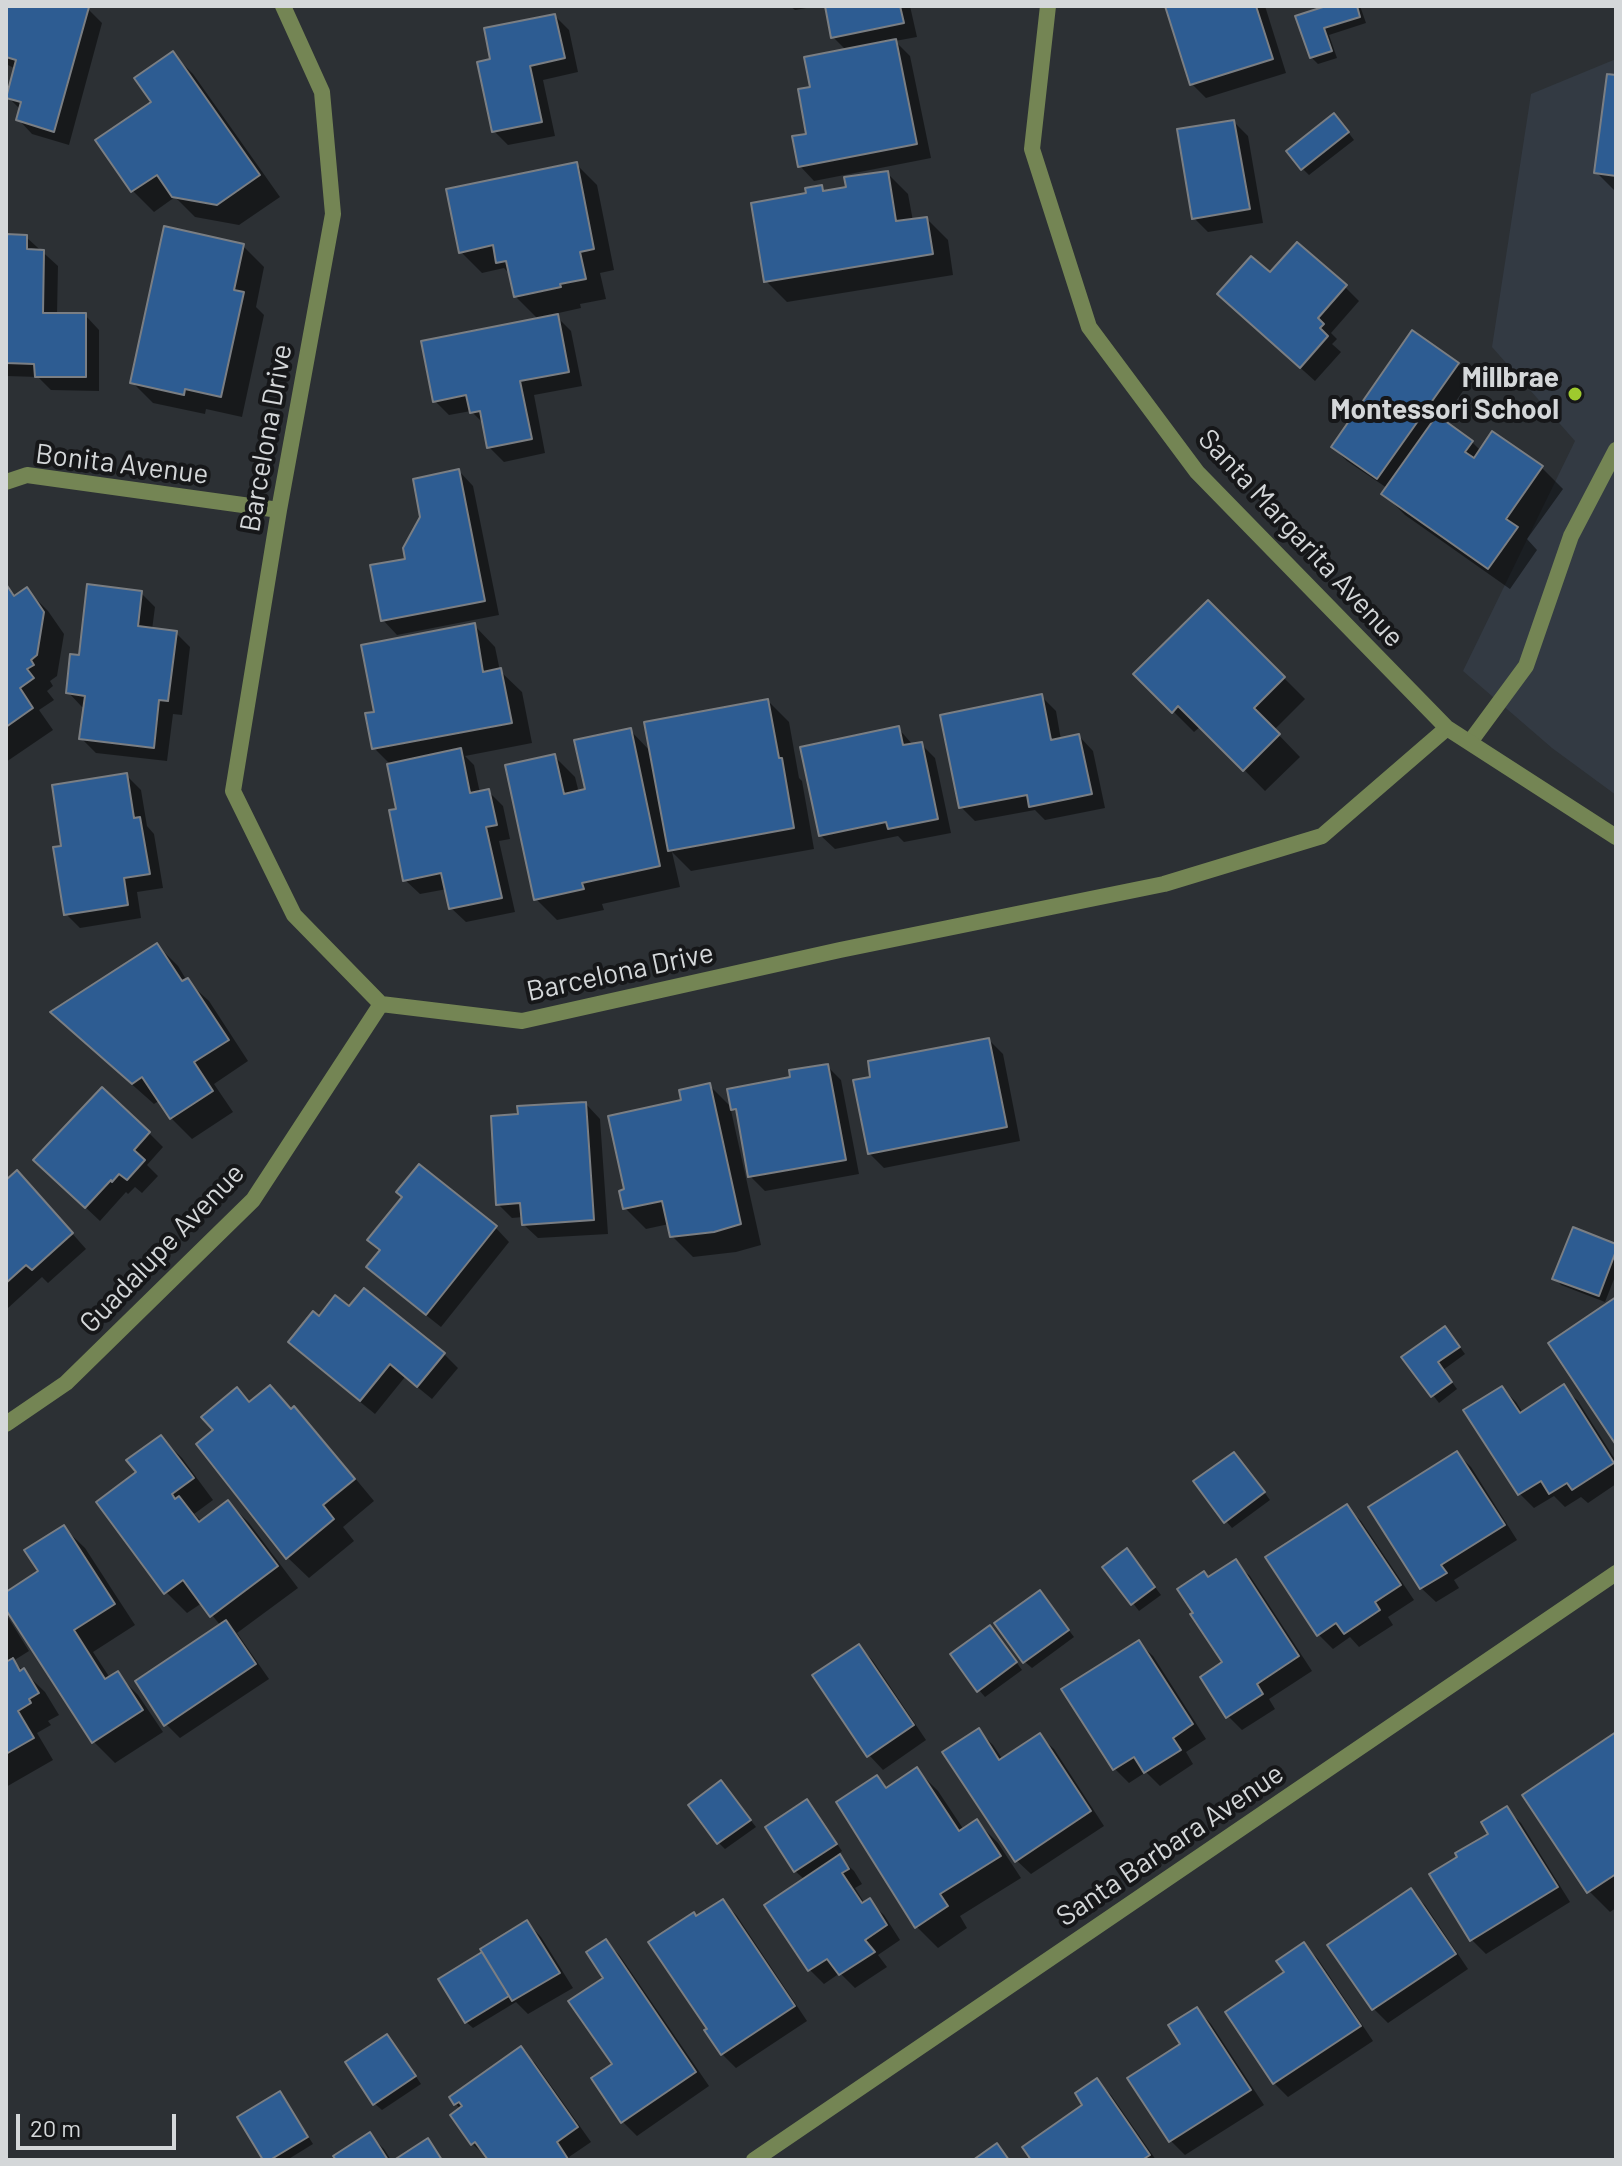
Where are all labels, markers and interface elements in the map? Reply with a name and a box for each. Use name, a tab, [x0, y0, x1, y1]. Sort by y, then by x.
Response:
street label: Barcelona Drive	[233, 341, 299, 535]
place label: Millbrae Montessori School	[1331, 361, 1559, 427]
marker: Millbrae Montessori School	[1566, 385, 1584, 403]
street label: Santa Margarita Avenue	[1191, 422, 1411, 654]
street label: Bonita Avenue	[34, 437, 210, 491]
street label: Barcelona Drive	[523, 936, 717, 1008]
street label: Guadalupe Avenue	[73, 1156, 251, 1340]
street label: Santa Barbara Avenue	[1050, 1757, 1290, 1933]
scale bar	[20, 2098, 180, 2148]
text: 20 m	[30, 2113, 81, 2142]

